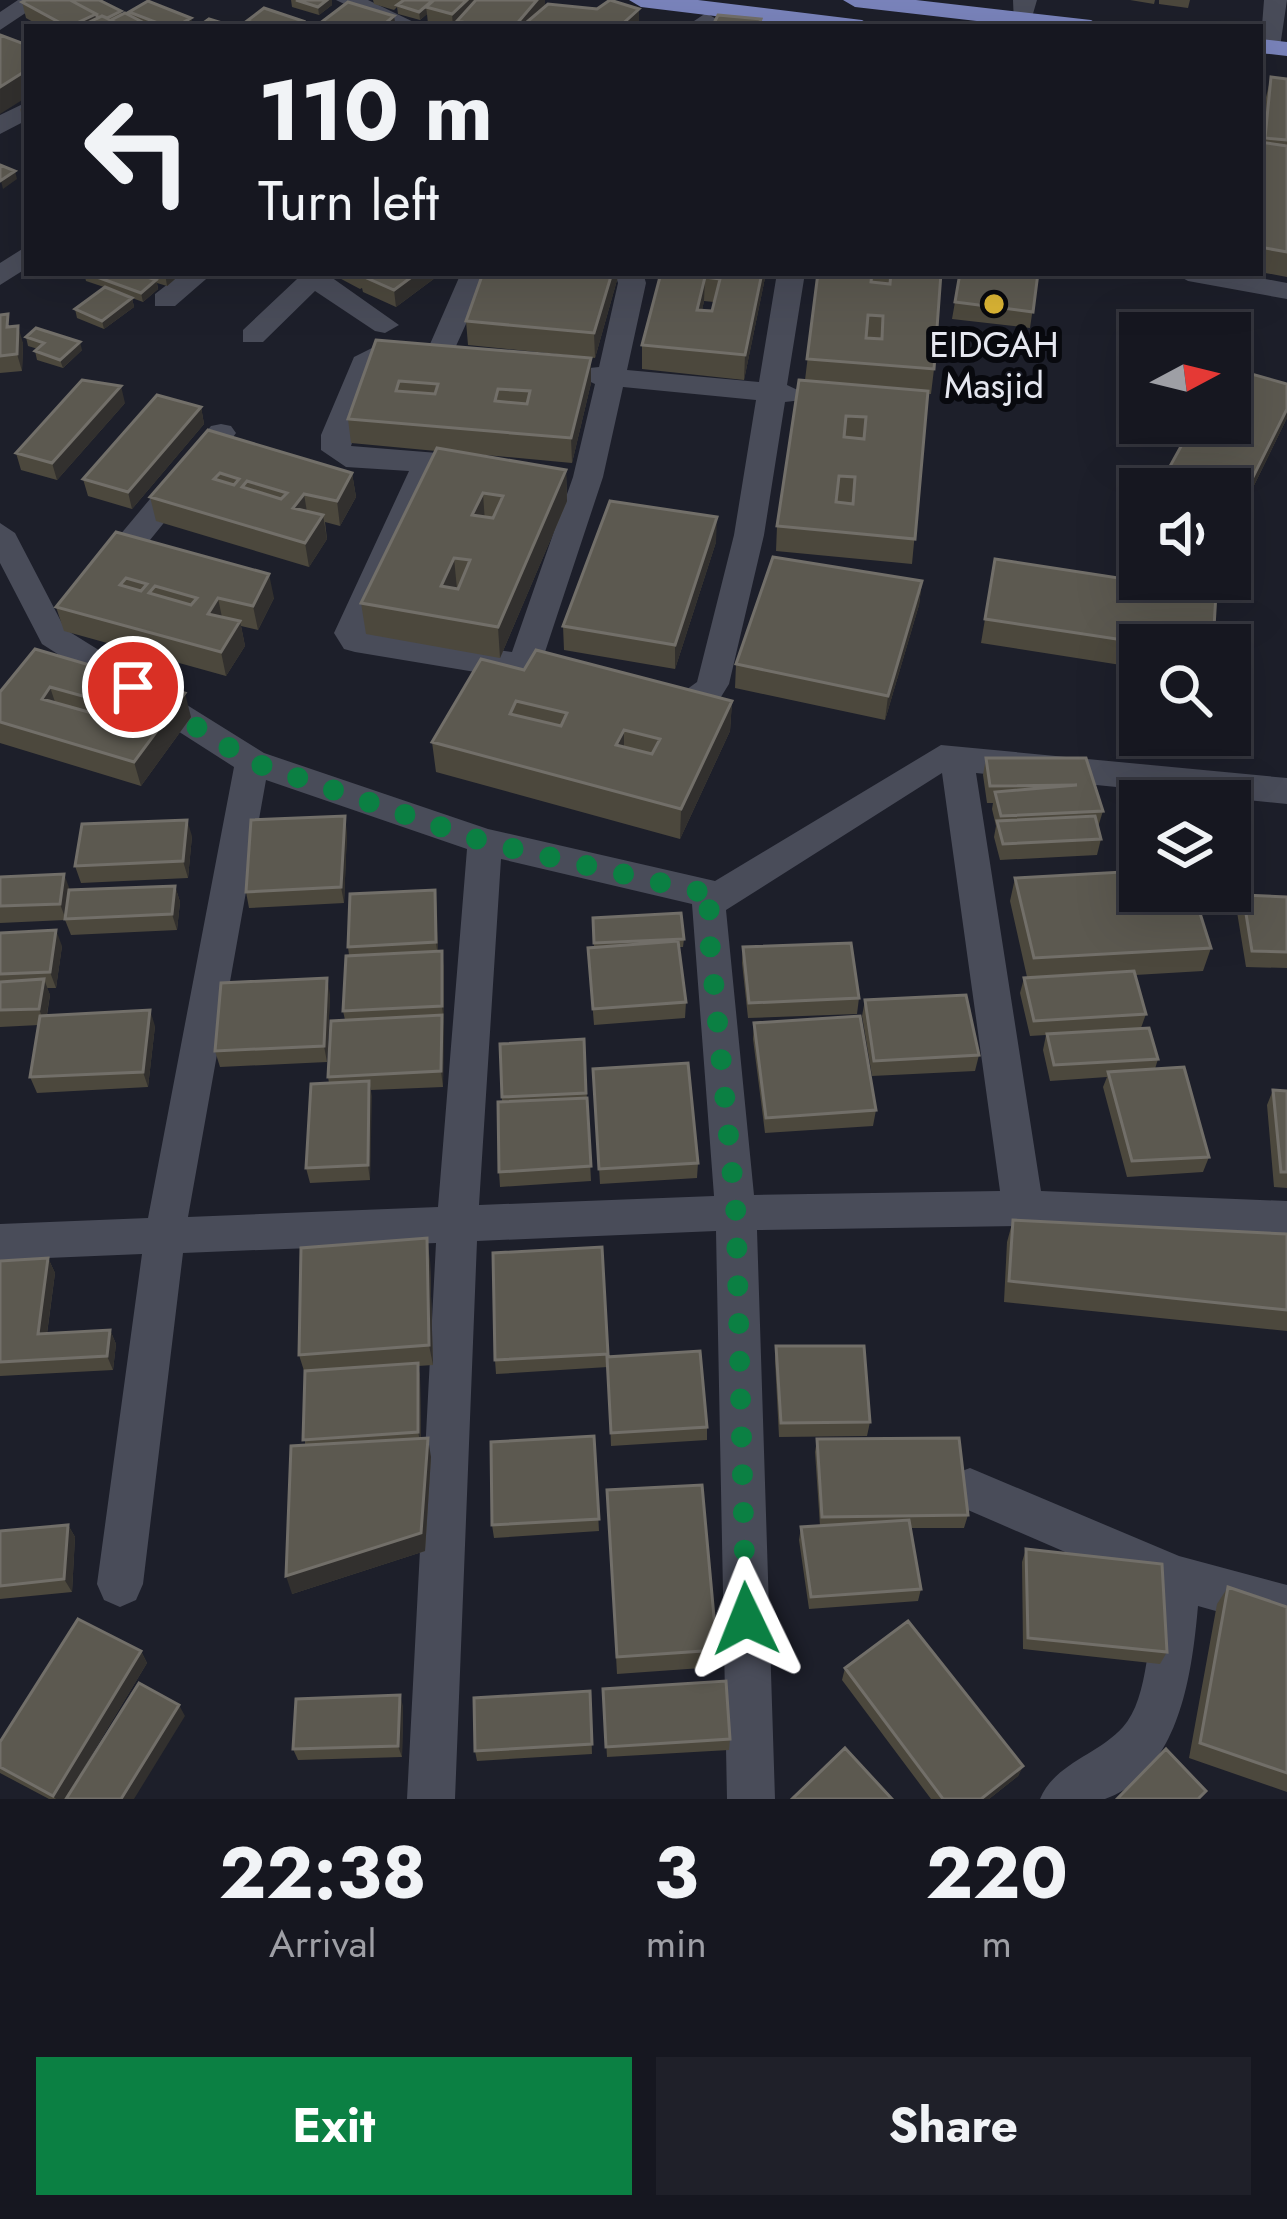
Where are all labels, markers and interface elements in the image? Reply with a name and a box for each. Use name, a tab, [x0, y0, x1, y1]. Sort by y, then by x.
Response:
text: 110 m	[258, 50, 493, 172]
icon: left	[60, 72, 216, 228]
text: Turn left	[258, 162, 439, 240]
marker: EIDGAH Masjid	[981, 291, 1007, 317]
north arrow	[1119, 312, 1251, 444]
map controls	[1119, 312, 1251, 912]
place label: EIDGAH Masjid	[929, 318, 1059, 411]
button: sound	[1119, 468, 1251, 600]
button: search	[1119, 624, 1251, 756]
pin	[82, 636, 184, 738]
icon: arrive	[100, 654, 166, 720]
button: layers	[1119, 780, 1251, 912]
position arrow	[683, 1556, 809, 1682]
text: 22:38	[219, 1821, 427, 1925]
text: 3	[654, 1821, 699, 1925]
text: 220	[926, 1821, 1068, 1925]
text: Arrival	[269, 1915, 377, 1972]
text: min	[646, 1915, 707, 1972]
text: m	[982, 1915, 1012, 1972]
button: Exit	[36, 2057, 632, 2195]
button: Share	[656, 2057, 1251, 2195]

